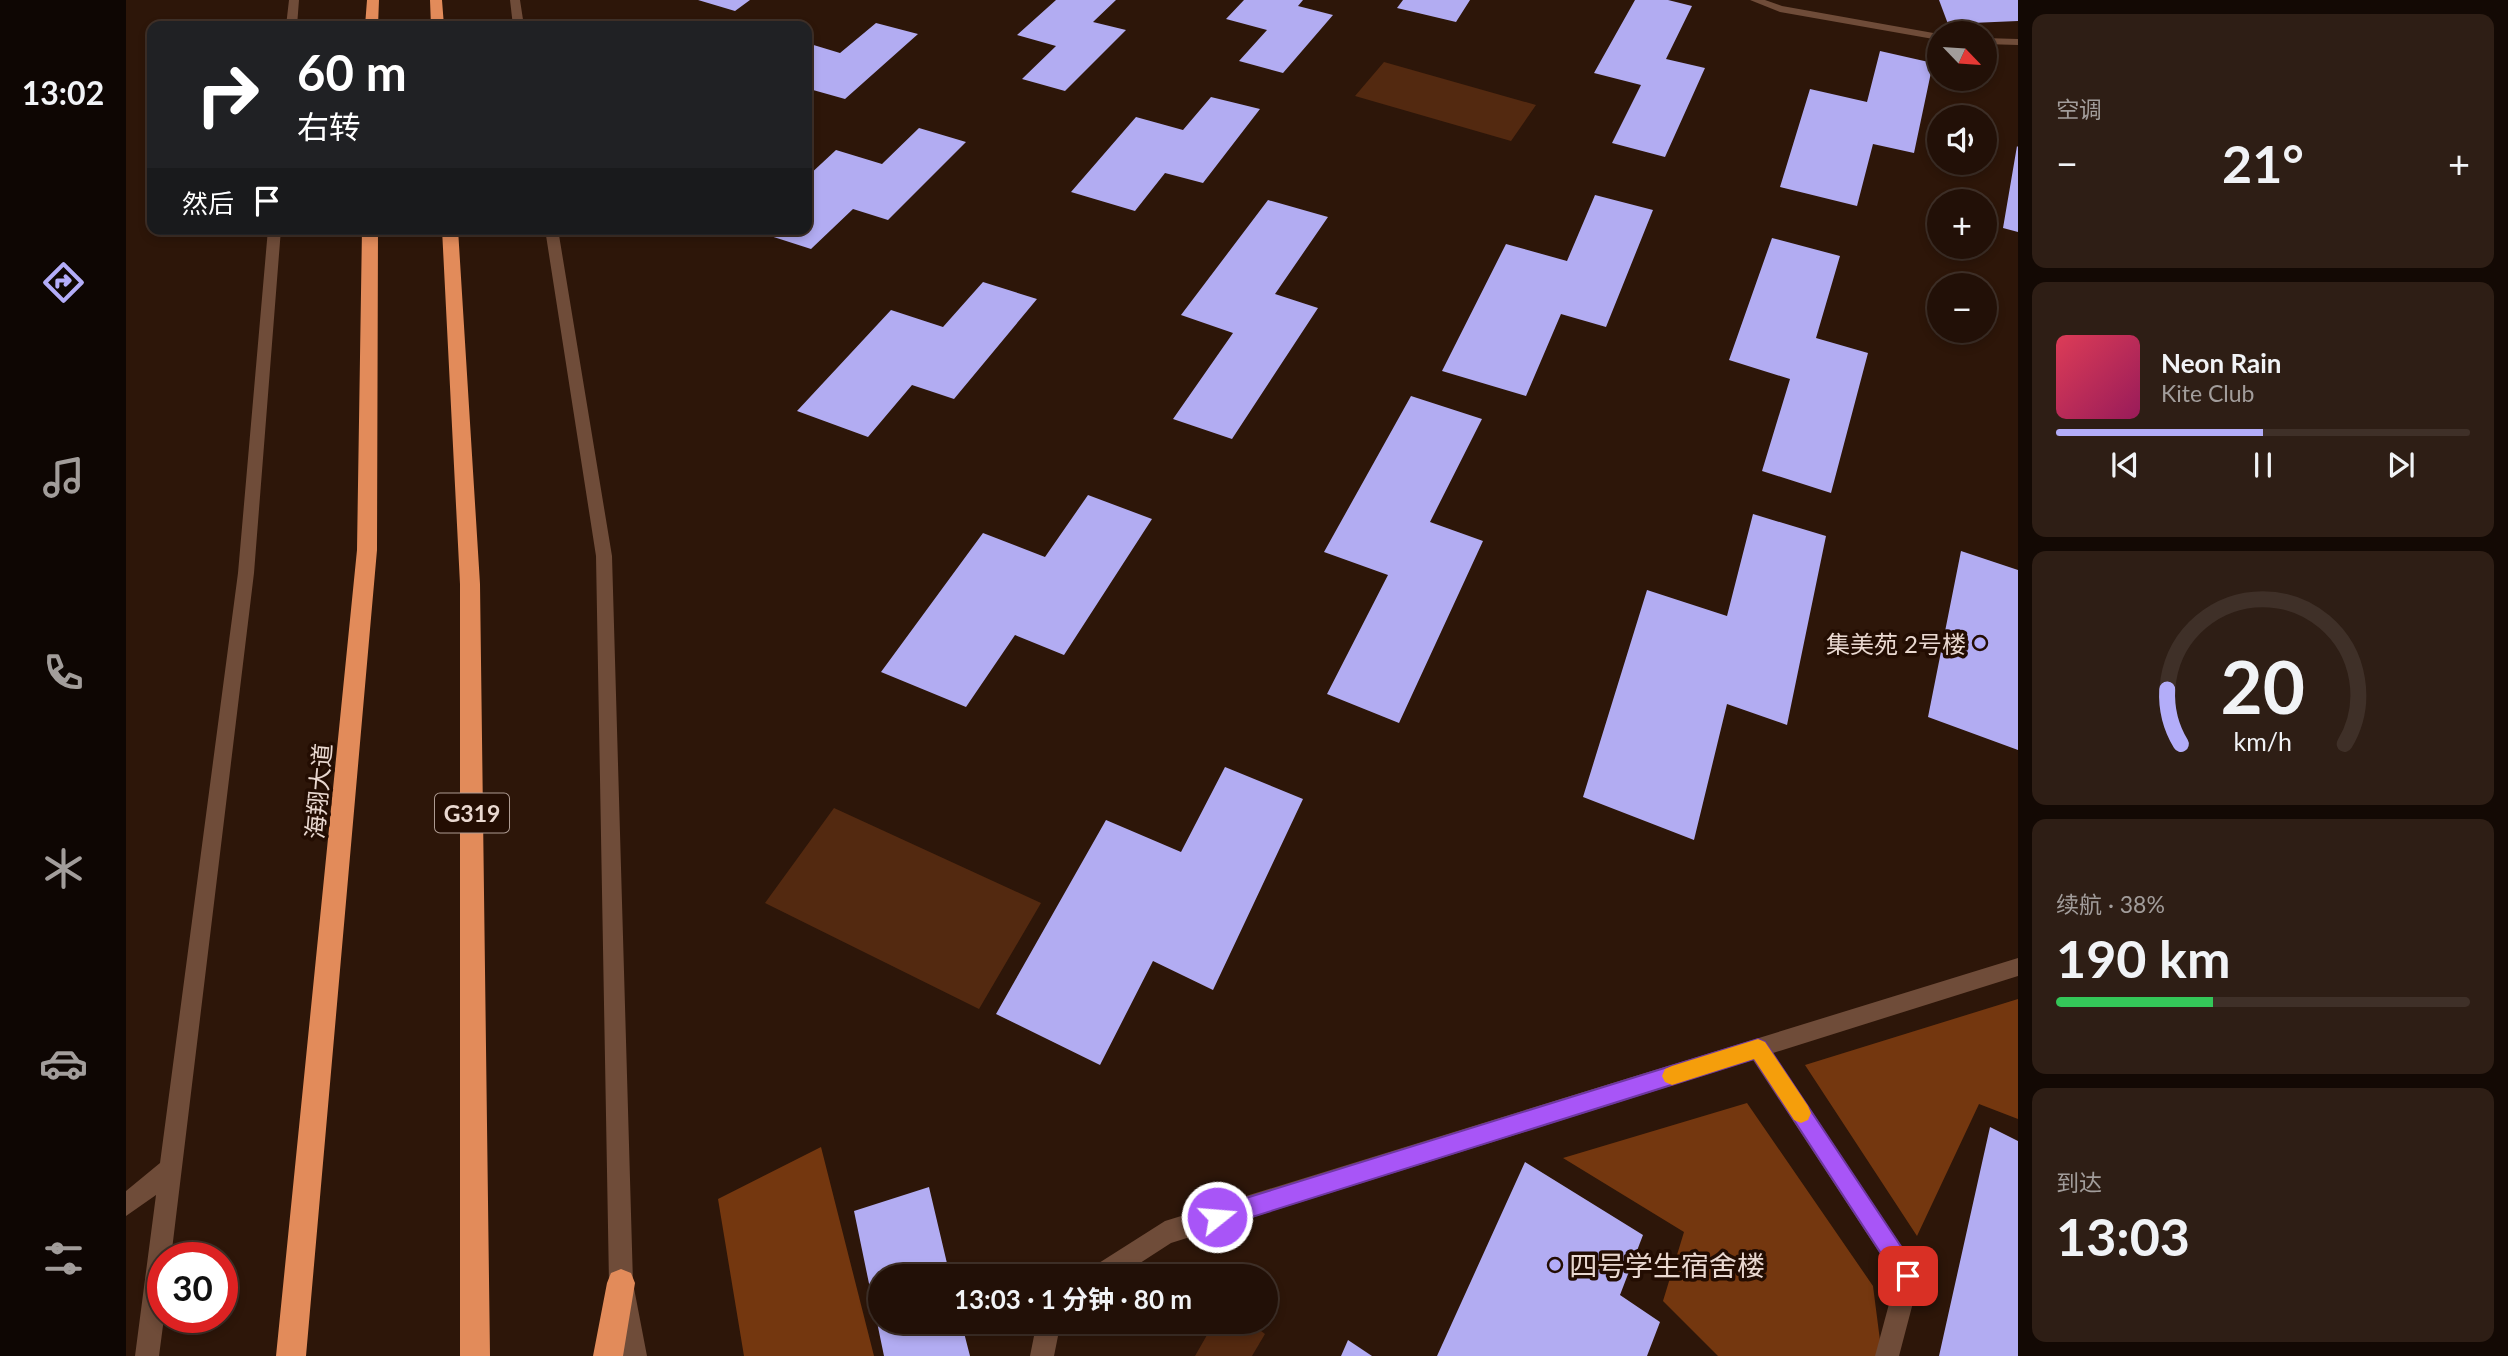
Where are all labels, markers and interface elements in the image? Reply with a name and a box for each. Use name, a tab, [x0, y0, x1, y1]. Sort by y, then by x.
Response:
north arrow	[1927, 21, 1997, 91]
map controls	[1927, 21, 1997, 343]
text: 60 m	[297, 43, 407, 101]
icon: right	[182, 49, 273, 140]
text: 13:02	[22, 73, 104, 112]
text: 空调	[2056, 95, 2102, 123]
button: sound	[1927, 105, 1997, 175]
text: 右转	[297, 107, 361, 146]
text: 21°	[2222, 132, 2304, 194]
text: −	[2056, 140, 2078, 186]
text: +	[2448, 140, 2470, 186]
icon: arrive	[248, 182, 286, 220]
text: 然后	[182, 187, 234, 219]
button: +	[1927, 189, 1997, 259]
icon: directions	[39, 258, 88, 307]
button: −	[1927, 273, 1997, 343]
text: Neon Rain	[2161, 347, 2281, 379]
text: Kite Club	[2161, 379, 2254, 407]
icon: previous	[2106, 446, 2144, 484]
icon: pause	[2244, 446, 2282, 484]
icon: next	[2382, 446, 2420, 484]
icon: music	[39, 453, 88, 502]
place label: 集美苑 2号楼	[1826, 629, 1966, 658]
marker: 集美苑 2号楼	[1972, 635, 1988, 651]
text: 20	[2221, 642, 2305, 730]
icon: phone	[39, 648, 88, 697]
text: km/h	[2234, 726, 2292, 756]
street label: 海翔大道	[299, 742, 337, 840]
road number: G319	[435, 793, 509, 832]
icon: climate	[39, 844, 88, 893]
text: 续航 · 38%	[2056, 890, 2165, 918]
text: 190 km	[2056, 927, 2230, 989]
icon: car	[39, 1039, 88, 1088]
text: 到达	[2056, 1168, 2102, 1196]
position arrow	[1180, 1180, 1254, 1254]
text: 13:03	[2056, 1205, 2190, 1267]
icon: filters	[39, 1234, 88, 1283]
speed limit sign: 30	[147, 1242, 238, 1333]
pin	[1878, 1246, 1938, 1306]
place label: 四号学生宿舍楼	[1569, 1248, 1765, 1282]
marker: 四号学生宿舍楼	[1547, 1257, 1563, 1273]
icon: arrive	[1889, 1257, 1927, 1295]
text: 13:03 · 1 分钟 · 80 m	[954, 1283, 1192, 1315]

